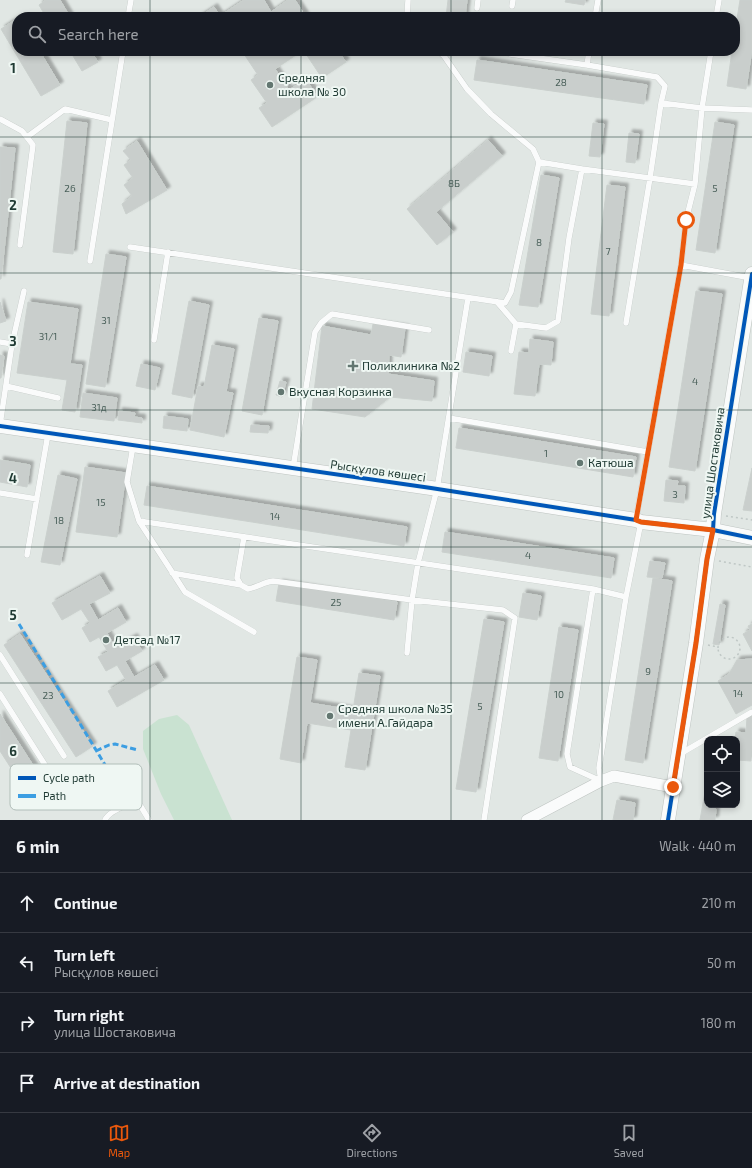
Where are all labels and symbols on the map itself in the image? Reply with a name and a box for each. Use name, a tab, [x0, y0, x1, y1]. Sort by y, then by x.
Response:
text: 1	[10, 60, 16, 76]
place label: Средняя школа № 30	[278, 70, 346, 98]
house number: 28	[555, 76, 567, 88]
marker: Средняя школа № 30	[265, 80, 275, 90]
house number: 8Б	[448, 177, 460, 189]
house number: 26	[64, 182, 76, 194]
house number: 5	[712, 182, 718, 194]
text: 2	[9, 197, 17, 213]
route start	[677, 211, 695, 229]
house number: 8	[536, 236, 542, 248]
house number: 7	[605, 245, 611, 257]
house number: 31	[101, 314, 111, 326]
house number: 31/1	[39, 330, 57, 342]
text: 3	[9, 333, 17, 349]
place label: Поликлиника №2	[362, 358, 460, 372]
marker: Поликлиника №2	[347, 360, 359, 372]
house number: 4	[692, 375, 698, 387]
place label: Вкусная Корзинка	[289, 384, 392, 399]
marker: Вкусная Корзинка	[276, 387, 286, 397]
house number: 31д	[91, 401, 107, 413]
street label: улица Шостаковича	[697, 406, 728, 520]
house number: 1	[544, 447, 548, 459]
place label: Катюша	[588, 455, 634, 469]
street label: Рысқұлов көшесі	[329, 456, 427, 484]
marker: Катюша	[575, 458, 585, 468]
text: 4	[9, 470, 17, 486]
house number: 3	[672, 488, 678, 500]
house number: 15	[96, 496, 106, 508]
house number: 14	[270, 510, 280, 522]
house number: 18	[54, 514, 64, 526]
house number: 4	[525, 549, 531, 561]
house number: 25	[331, 596, 341, 608]
text: 5	[9, 607, 17, 623]
place label: Детсад №17	[114, 632, 180, 646]
marker: Детсад №17	[101, 635, 111, 645]
house number: 9	[645, 665, 651, 677]
house number: 14	[733, 687, 743, 699]
house number: 10	[554, 688, 564, 700]
house number: 23	[42, 689, 54, 701]
house number: 5	[477, 700, 483, 712]
place label: Средняя школа №35 имени А.Гайдара	[338, 701, 453, 729]
marker: Средняя школа №35 имени А.Гайдара	[325, 711, 335, 721]
text: 6	[9, 743, 17, 759]
legend	[10, 764, 142, 810]
text: Cycle path	[43, 771, 95, 784]
route end	[664, 778, 682, 796]
text: Path	[43, 789, 66, 802]

